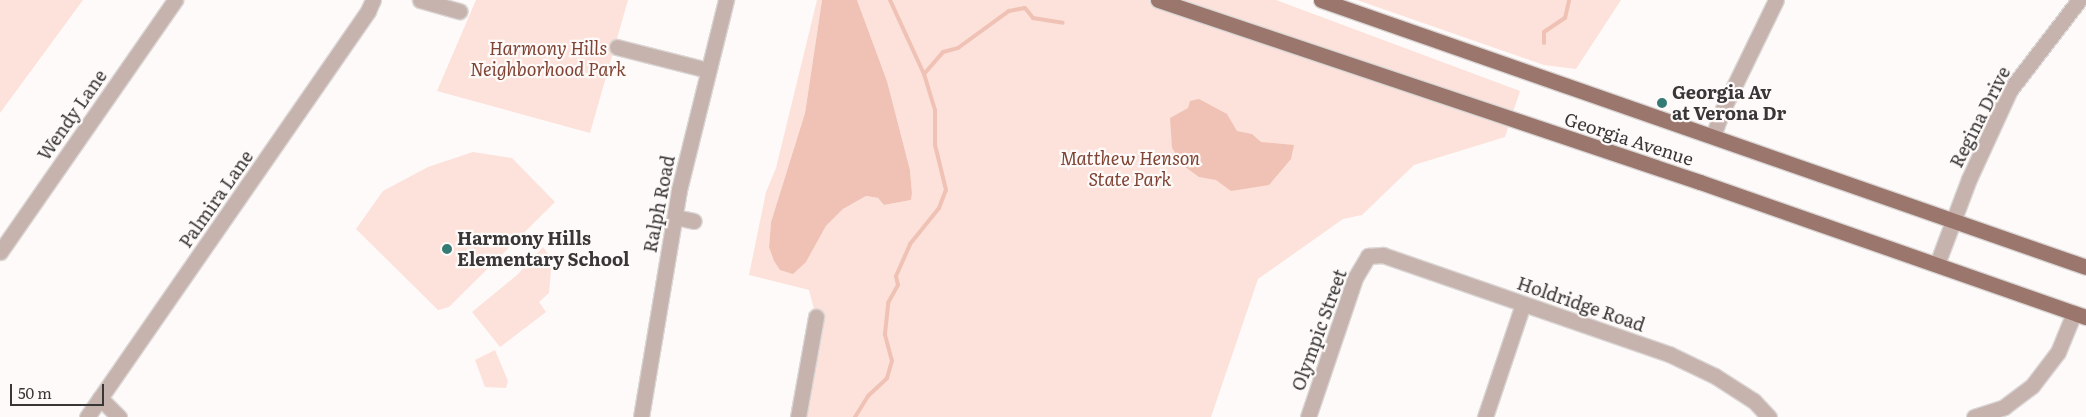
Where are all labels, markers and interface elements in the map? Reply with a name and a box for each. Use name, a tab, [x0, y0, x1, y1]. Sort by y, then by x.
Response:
park label: Harmony Hills Neighborhood Park	[470, 38, 626, 80]
street label: Regina Drive	[1945, 63, 2015, 171]
street label: Wendy Lane	[33, 66, 111, 164]
place label: Georgia Av at Verona Dr	[1672, 82, 1786, 125]
marker: Georgia Av at Verona Dr	[1656, 97, 1668, 109]
street label: Georgia Avenue	[1562, 108, 1696, 170]
street label: Palmira Lane	[174, 146, 258, 252]
park label: Matthew Henson State Park	[1060, 148, 1200, 190]
street label: Ralph Road	[639, 154, 679, 254]
place label: Harmony Hills Elementary School	[457, 228, 629, 270]
marker: Harmony Hills Elementary School	[441, 243, 453, 255]
street label: Olympic Street	[1287, 266, 1351, 394]
street label: Holdridge Road	[1514, 272, 1648, 336]
scale bar	[12, 374, 106, 406]
text: 50 m	[18, 381, 52, 404]

